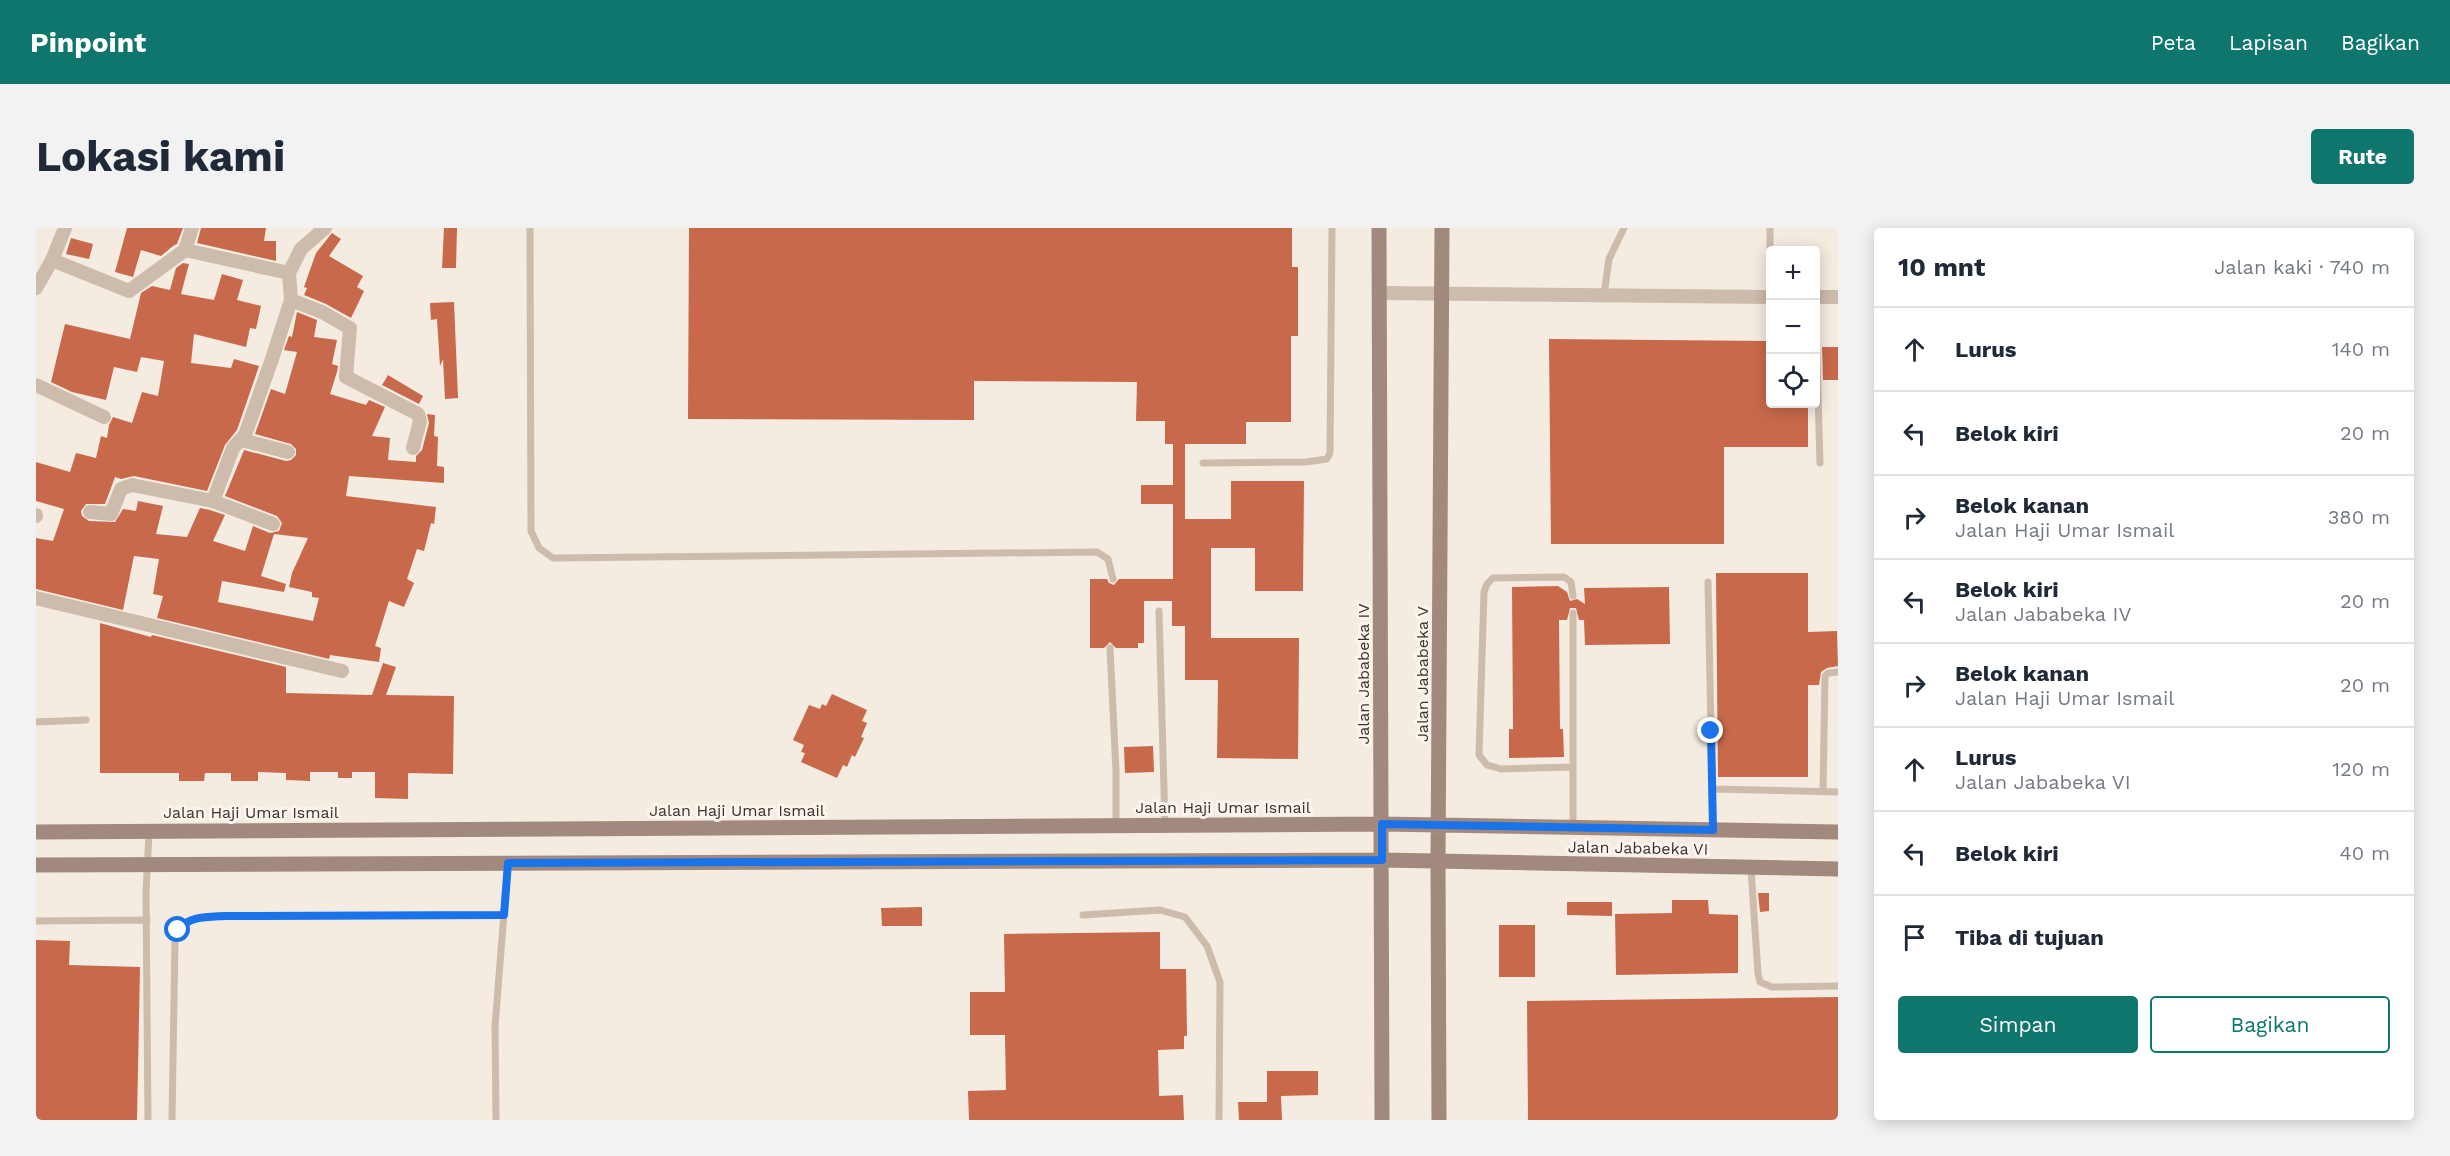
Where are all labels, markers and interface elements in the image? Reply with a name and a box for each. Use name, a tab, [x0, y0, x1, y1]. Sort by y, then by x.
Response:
text: Pinpoint	[30, 26, 146, 59]
text: Peta	[2151, 30, 2196, 55]
text: Lapisan	[2229, 30, 2308, 55]
text: Bagikan	[2341, 30, 2420, 55]
button: Rute	[2311, 129, 2414, 184]
text: Lokasi kami	[36, 132, 285, 181]
map controls	[1766, 246, 1820, 408]
button: +	[1766, 246, 1820, 300]
text: 10 mnt	[1898, 252, 1985, 282]
text: Jalan kaki · 740 m	[2214, 255, 2390, 279]
button: −	[1766, 300, 1820, 354]
icon: ahead	[1898, 333, 1931, 366]
text: Lurus	[1955, 337, 2017, 362]
text: 140 m	[2332, 337, 2390, 361]
button: locate	[1766, 354, 1820, 408]
icon: left	[1898, 417, 1931, 450]
text: Belok kiri	[1955, 421, 2059, 446]
text: 20 m	[2340, 421, 2390, 445]
text: Belok kanan	[1955, 493, 2089, 518]
icon: right	[1898, 501, 1931, 534]
text: 380 m	[2328, 505, 2390, 529]
text: Jalan Haji Umar Ismail	[1955, 518, 2174, 542]
text: Belok kiri	[1955, 577, 2059, 602]
icon: left	[1898, 585, 1931, 618]
text: 20 m	[2340, 589, 2390, 613]
text: Jalan Jababeka IV	[1955, 602, 2131, 626]
street label: Jalan Jababeka IV	[1354, 603, 1373, 745]
street label: Jalan Jababeka V	[1413, 606, 1432, 742]
text: Belok kanan	[1955, 661, 2089, 686]
icon: right	[1898, 669, 1931, 702]
text: 20 m	[2340, 673, 2390, 697]
text: Jalan Haji Umar Ismail	[1955, 686, 2174, 710]
route end	[1697, 717, 1723, 743]
text: Lurus	[1955, 745, 2017, 770]
icon: ahead	[1898, 753, 1931, 786]
text: 120 m	[2332, 757, 2390, 781]
text: Jalan Jababeka VI	[1955, 770, 2131, 794]
street label: Jalan Haji Umar Ismail	[1135, 798, 1311, 817]
street label: Jalan Haji Umar Ismail	[649, 801, 825, 820]
street label: Jalan Haji Umar Ismail	[163, 803, 339, 822]
street label: Jalan Jababeka VI	[1568, 837, 1708, 859]
icon: left	[1898, 837, 1931, 870]
text: Belok kiri	[1955, 841, 2059, 866]
text: 40 m	[2339, 841, 2390, 865]
route start	[164, 916, 190, 942]
icon: arrive	[1898, 921, 1931, 954]
text: Tiba di tujuan	[1955, 925, 2104, 950]
button: Simpan	[1898, 996, 2138, 1053]
button: Bagikan	[2150, 996, 2390, 1053]

